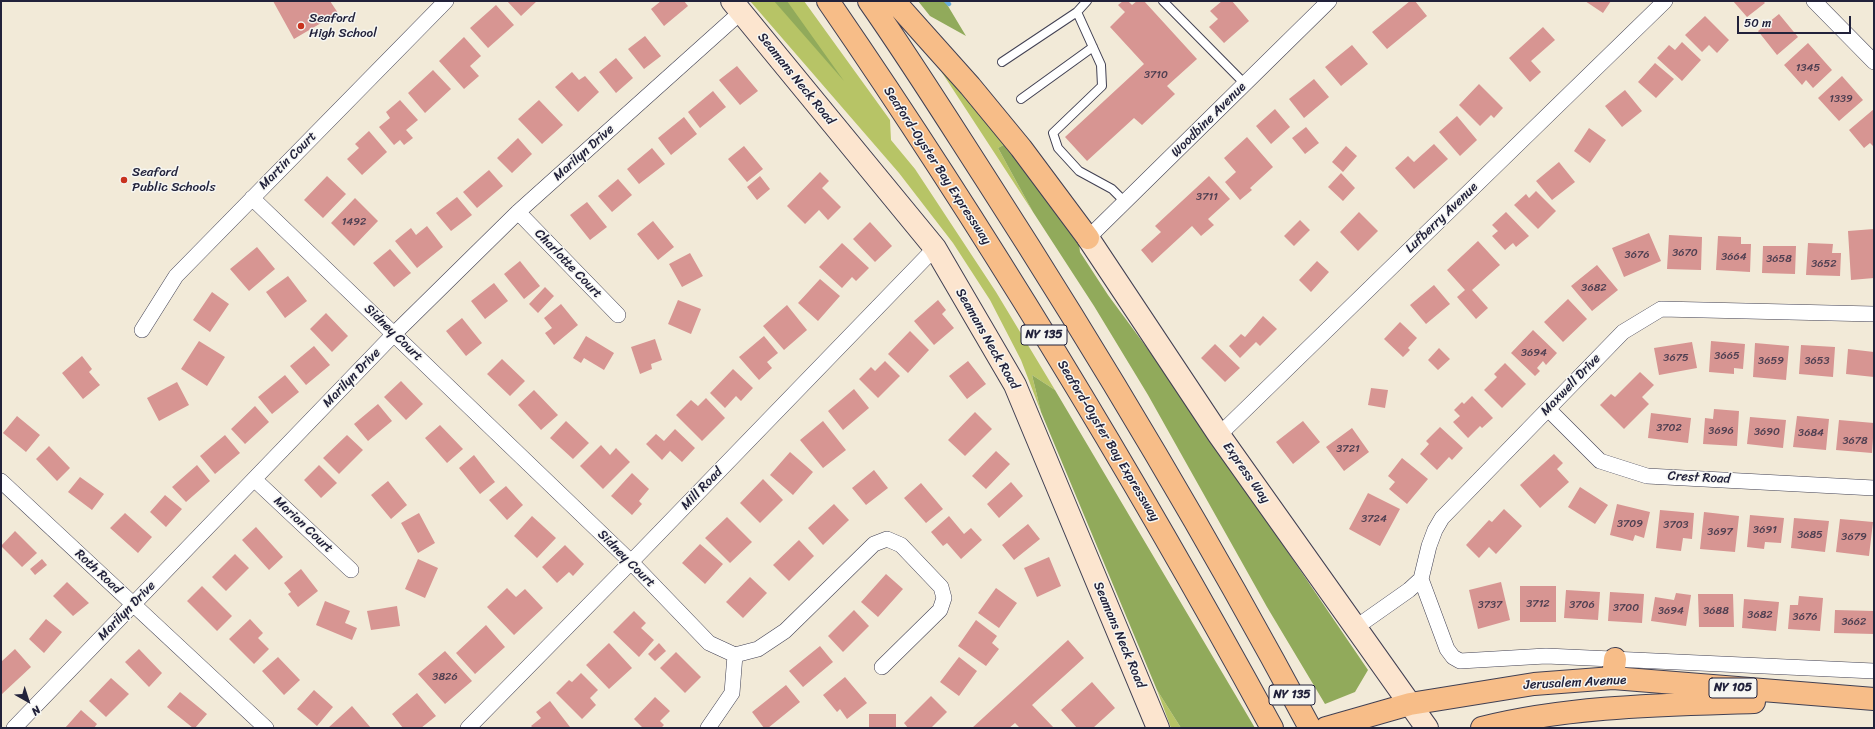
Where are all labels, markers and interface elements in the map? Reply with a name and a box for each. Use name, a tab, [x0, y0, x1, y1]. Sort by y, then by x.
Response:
scale bar	[1739, 8, 1853, 34]
place label: Seaford High School	[309, 11, 377, 42]
text: 50 m	[1744, 12, 1771, 34]
marker: Seaford High School	[296, 21, 306, 31]
street label: Seamans Neck Road	[754, 30, 838, 128]
house number: 1345	[1796, 61, 1820, 75]
house number: 3710	[1144, 68, 1168, 82]
street label: Woodbine Avenue	[1168, 79, 1250, 161]
street label: Seaford-Oyster Bay Expressway	[880, 84, 994, 248]
house number: 1339	[1829, 92, 1853, 106]
street label: Marilyn Drive	[550, 122, 618, 184]
street label: Martin Court	[256, 129, 320, 193]
place label: Seaford Public Schools	[132, 165, 216, 196]
marker: Seaford Public Schools	[119, 175, 129, 185]
street label: Lufberry Avenue	[1403, 180, 1481, 256]
house number: 3711	[1196, 190, 1218, 204]
house number: 1492	[342, 215, 366, 229]
street label: Charlotte Court	[531, 226, 605, 302]
house number: 3670	[1672, 246, 1698, 260]
house number: 3676	[1625, 248, 1649, 262]
house number: 3664	[1721, 250, 1747, 264]
house number: 3658	[1766, 252, 1792, 266]
house number: 3652	[1811, 257, 1837, 271]
house number: 3682	[1581, 281, 1607, 295]
street label: Seamans Neck Road	[952, 286, 1022, 392]
street label: Sidney Court	[361, 301, 425, 365]
road number: NY 135	[1021, 325, 1067, 345]
street label: Marilyn Drive	[320, 345, 384, 411]
house number: 3694	[1521, 346, 1547, 360]
house number: 3665	[1714, 349, 1740, 363]
street label: Maxwell Drive	[1538, 351, 1604, 419]
house number: 3675	[1663, 351, 1689, 365]
house number: 3659	[1758, 354, 1784, 368]
house number: 3653	[1804, 354, 1830, 368]
street label: Seaford-Oyster Bay Expressway	[1054, 358, 1162, 524]
house number: 3702	[1656, 421, 1682, 435]
house number: 3696	[1708, 424, 1734, 438]
house number: 3690	[1754, 425, 1780, 439]
house number: 3684	[1798, 426, 1824, 440]
house number: 3678	[1842, 434, 1868, 448]
street label: Express Way	[1219, 439, 1273, 507]
house number: 3721	[1336, 442, 1360, 456]
street label: Mill Road	[678, 465, 726, 513]
street label: Crest Road	[1667, 469, 1731, 487]
street label: Marion Court	[270, 494, 336, 556]
house number: 3724	[1361, 512, 1387, 526]
house number: 3709	[1617, 517, 1643, 531]
house number: 3703	[1663, 518, 1689, 532]
house number: 3691	[1753, 523, 1777, 537]
house number: 3697	[1707, 525, 1733, 539]
street label: Sidney Court	[594, 527, 658, 591]
house number: 3685	[1797, 528, 1823, 542]
house number: 3679	[1841, 530, 1867, 544]
street label: Roth Road	[71, 546, 125, 598]
street label: Marilyn Drive	[95, 578, 159, 644]
street label: Seamans Neck Road	[1090, 580, 1148, 690]
house number: 3712	[1526, 597, 1550, 611]
house number: 3737	[1478, 598, 1502, 612]
house number: 3706	[1569, 598, 1595, 612]
house number: 3700	[1613, 601, 1639, 615]
house number: 3694	[1658, 604, 1684, 618]
house number: 3688	[1703, 604, 1729, 618]
house number: 3682	[1747, 608, 1773, 622]
house number: 3676	[1793, 610, 1817, 624]
house number: 3662	[1842, 615, 1866, 629]
house number: 3826	[432, 670, 458, 684]
street label: Jerusalem Avenue	[1523, 673, 1627, 693]
road number: NY 105	[1709, 678, 1757, 698]
north arrow	[8, 681, 48, 721]
road number: NY 135	[1269, 685, 1315, 705]
text: N	[27, 701, 45, 720]

